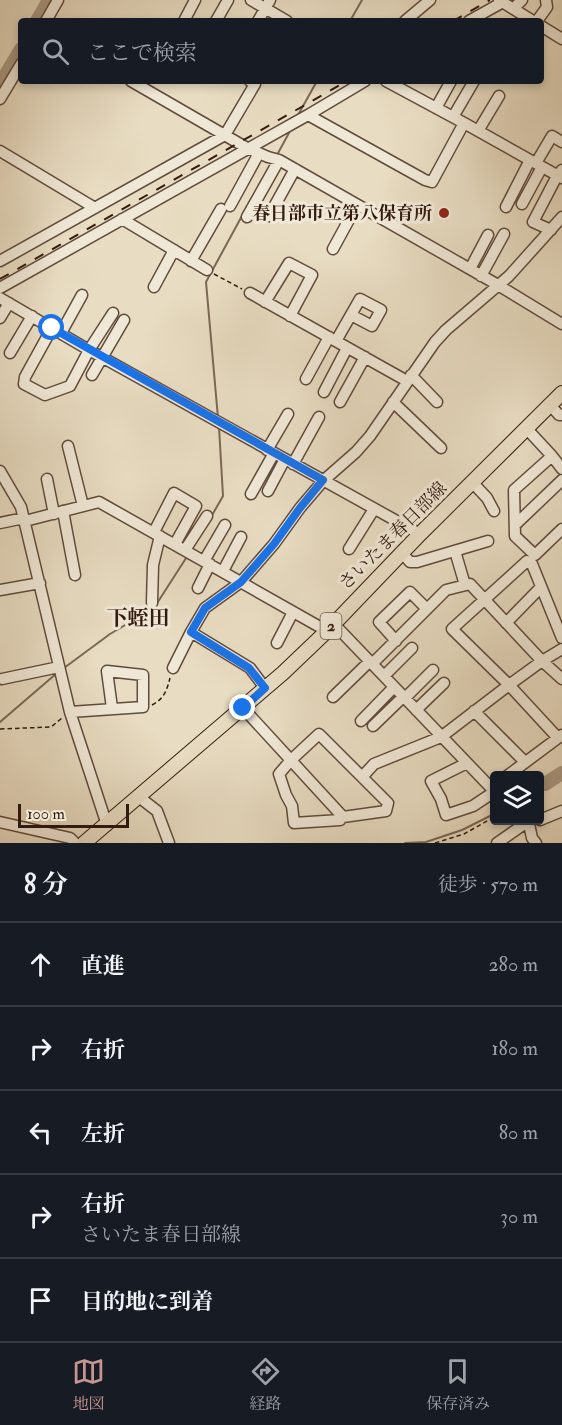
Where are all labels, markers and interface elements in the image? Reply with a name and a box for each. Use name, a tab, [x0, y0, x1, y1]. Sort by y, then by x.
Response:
search box	[18, 18, 544, 84]
icon: search	[39, 35, 72, 68]
text: ここで検索	[87, 39, 197, 67]
place label: 春日部市立第八保育所	[252, 202, 432, 225]
marker: 春日部市立第八保育所	[437, 206, 451, 220]
route start	[38, 314, 64, 340]
street label: さいたま春日部線	[334, 477, 452, 595]
district label: 下蛭田	[107, 605, 170, 632]
road number: 2	[320, 613, 342, 639]
route end	[229, 694, 255, 720]
map controls	[490, 771, 544, 825]
button: layers	[490, 771, 544, 825]
scale bar	[18, 801, 129, 828]
text: 100 m	[27, 804, 65, 824]
text: 8 分	[24, 869, 68, 901]
text: 徒歩 · 570 m	[438, 872, 538, 897]
icon: ahead	[24, 948, 57, 981]
text: 直進	[81, 952, 125, 980]
text: 280 m	[488, 952, 538, 977]
icon: right	[24, 1032, 57, 1065]
text: 右折	[81, 1036, 125, 1064]
text: 180 m	[491, 1036, 538, 1061]
icon: left	[24, 1116, 57, 1149]
text: 左折	[81, 1120, 125, 1148]
text: 80 m	[499, 1120, 538, 1145]
text: 右折	[81, 1190, 125, 1218]
icon: right	[24, 1200, 57, 1233]
text: 30 m	[500, 1204, 538, 1229]
text: さいたま春日部線	[81, 1222, 241, 1247]
icon: arrive	[24, 1284, 57, 1317]
text: 目的地に到着	[81, 1288, 213, 1316]
tab: 地図	[72, 1355, 105, 1414]
tab: 経路	[249, 1355, 282, 1414]
tab: 保存済み	[426, 1355, 490, 1414]

